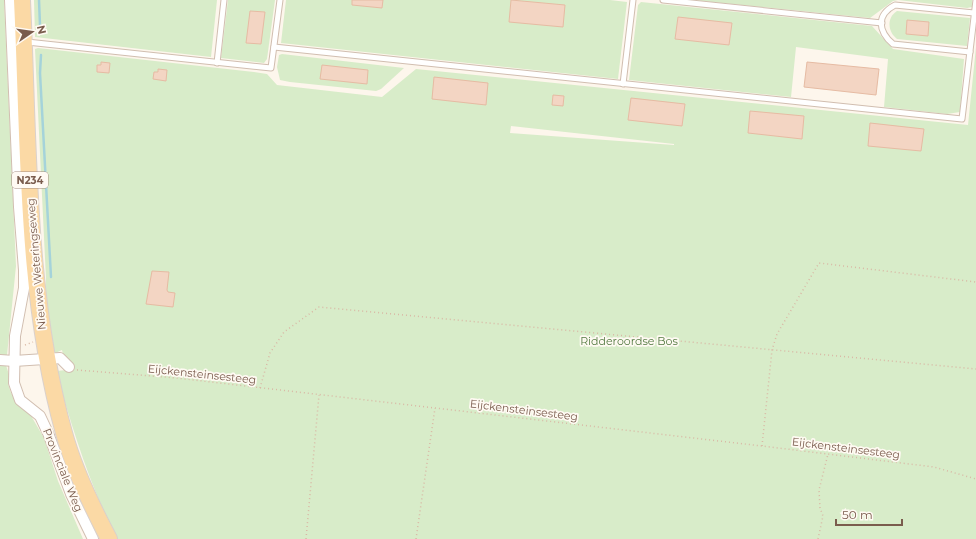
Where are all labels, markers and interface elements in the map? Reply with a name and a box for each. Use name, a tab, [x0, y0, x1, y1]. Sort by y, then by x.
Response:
north arrow	[12, 12, 52, 52]
text: N	[34, 24, 50, 36]
road number: N234	[12, 172, 48, 188]
street label: Nieuwe Weteringseweg	[23, 198, 49, 330]
park label: Ridderoordse Bos	[580, 334, 678, 348]
street label: Eijckensteinsesteeg	[147, 361, 257, 387]
street label: Eijckensteinsesteeg	[469, 396, 579, 424]
street label: Provinciale Weg	[40, 426, 86, 514]
street label: Eijckensteinsesteeg	[791, 434, 901, 462]
scale bar	[836, 501, 902, 527]
text: 50 m	[842, 507, 873, 522]

